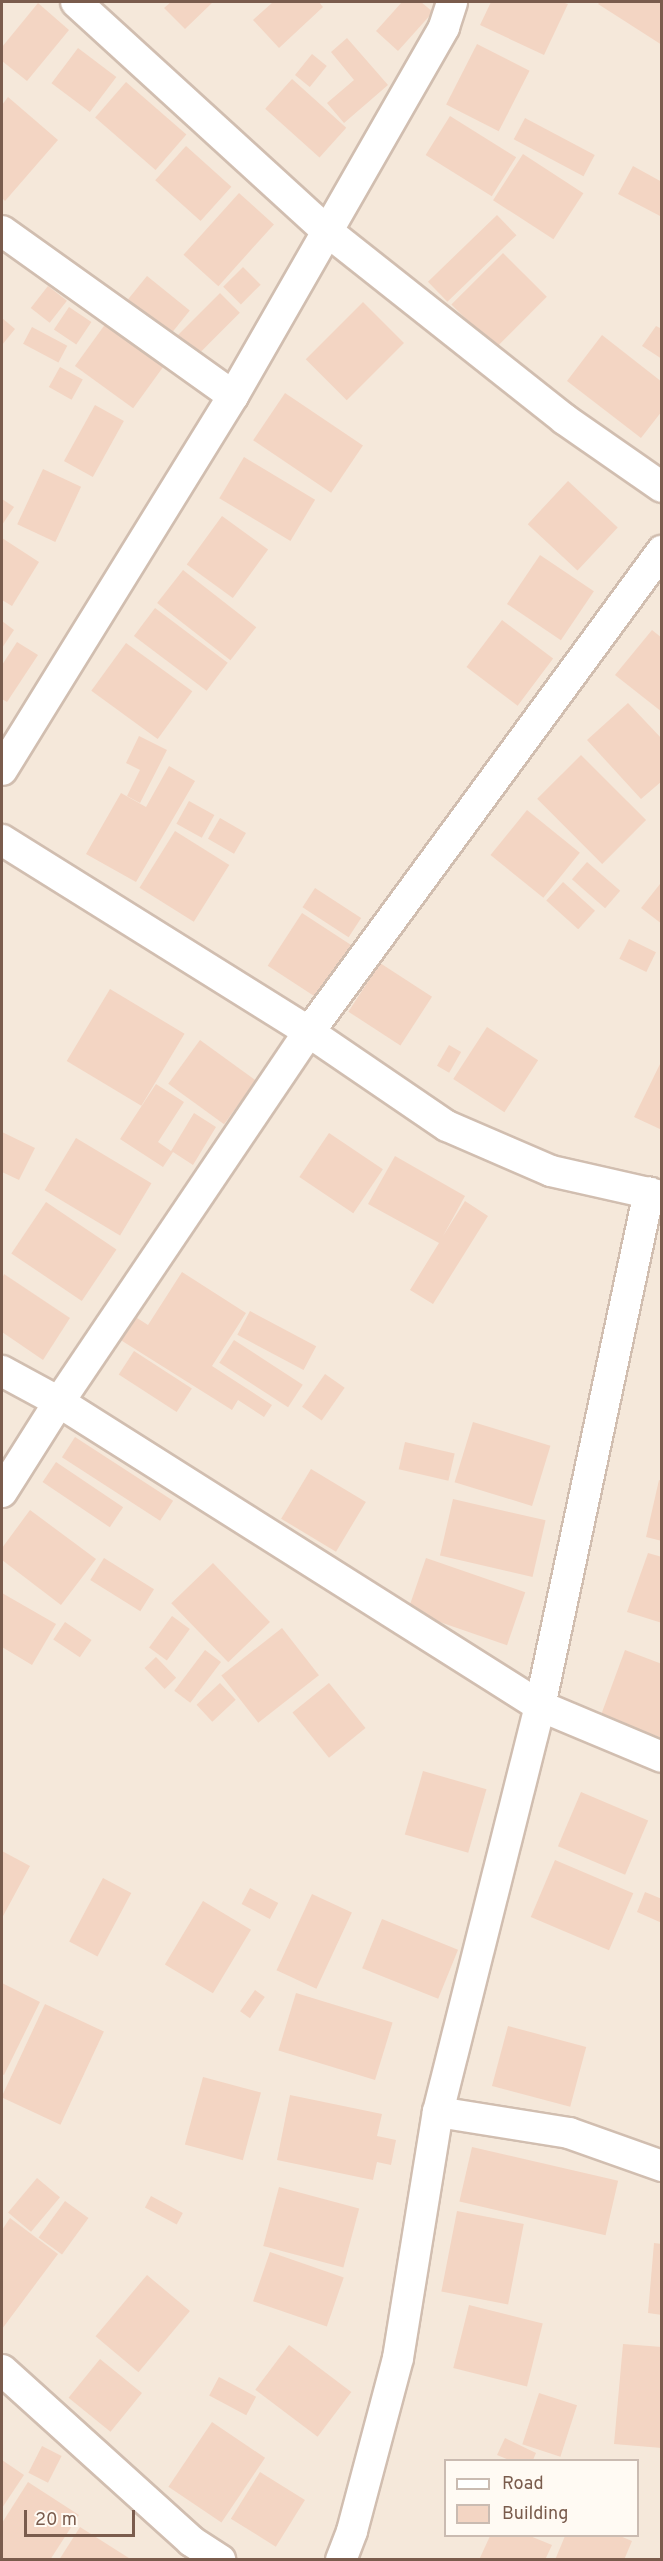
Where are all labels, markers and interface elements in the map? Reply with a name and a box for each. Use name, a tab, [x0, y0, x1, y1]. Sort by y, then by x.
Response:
legend	[444, 2459, 639, 2537]
text: Road	[502, 2473, 544, 2496]
scale bar	[27, 2498, 138, 2536]
text: Building	[502, 2503, 568, 2526]
text: 20 m	[35, 2509, 77, 2532]

